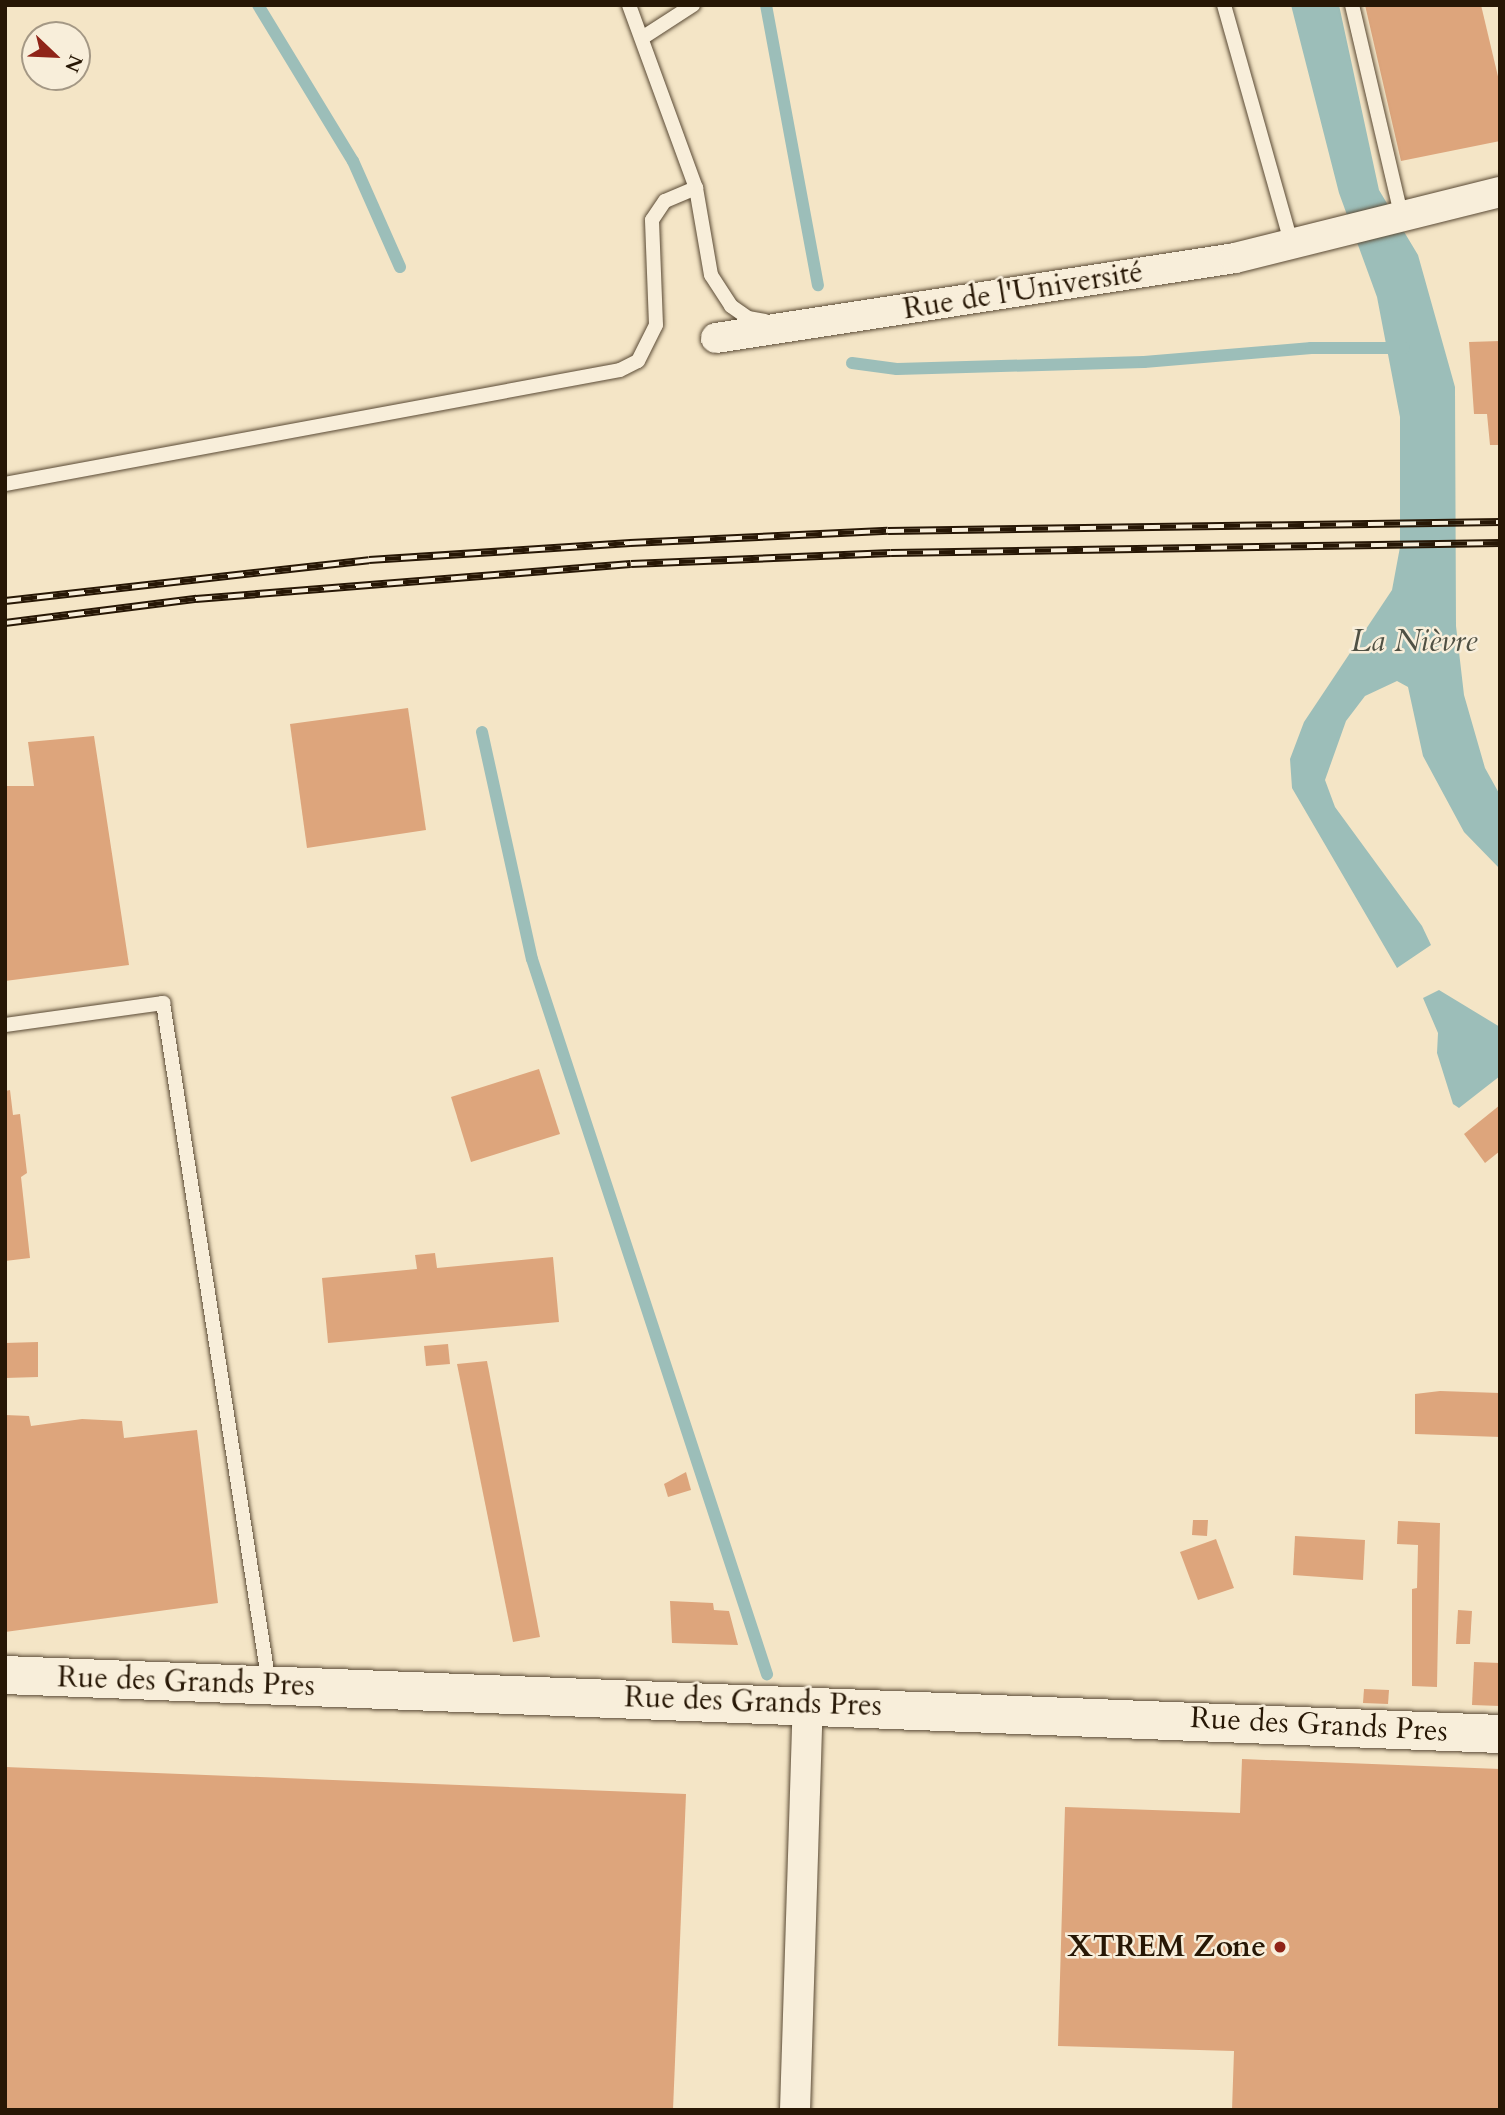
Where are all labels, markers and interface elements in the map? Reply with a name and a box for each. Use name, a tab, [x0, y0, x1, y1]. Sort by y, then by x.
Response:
north arrow	[21, 21, 91, 91]
text: N	[58, 51, 89, 76]
street label: Rue de l'Université	[901, 254, 1145, 328]
water label: La Nièvre	[1351, 622, 1477, 660]
street label: Rue des Grands Pres	[57, 1660, 315, 1704]
street label: Rue des Grands Pres	[624, 1680, 882, 1724]
street label: Rue des Grands Pres	[1189, 1700, 1449, 1750]
place label: XTREM Zone	[1067, 1929, 1266, 1965]
marker: XTREM Zone	[1272, 1939, 1288, 1955]

